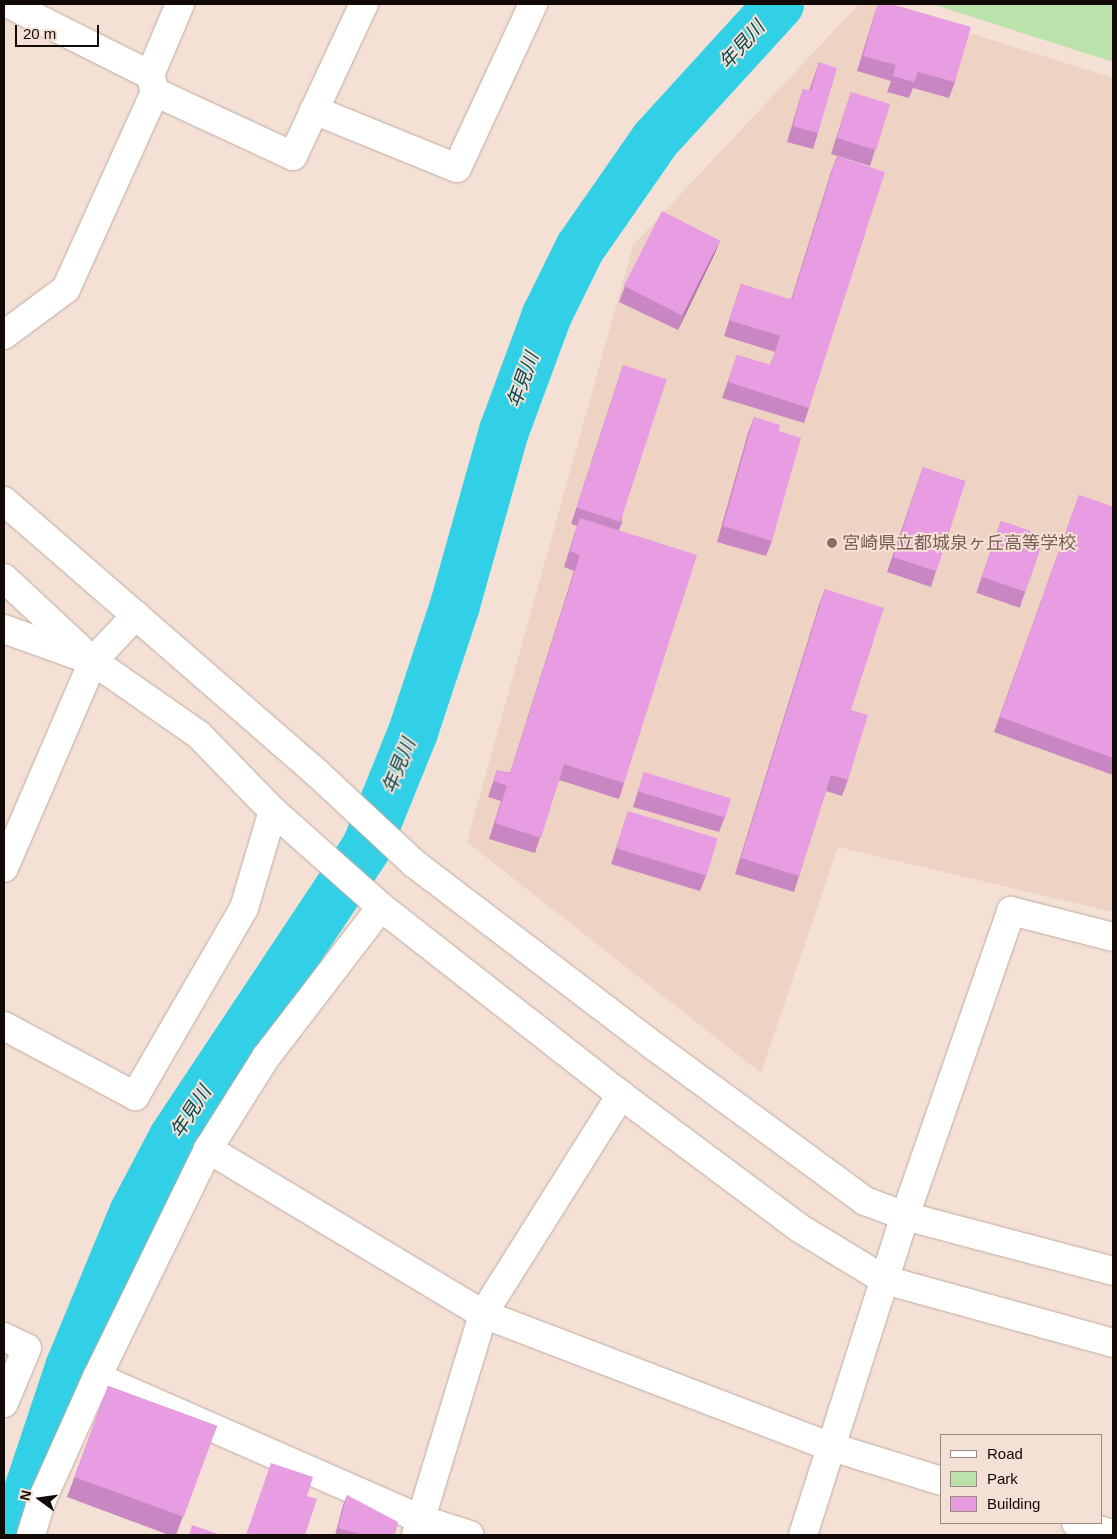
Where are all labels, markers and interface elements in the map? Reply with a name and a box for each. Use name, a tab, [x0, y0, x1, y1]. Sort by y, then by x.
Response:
scale bar	[18, 15, 101, 47]
water label: 年見川	[714, 16, 770, 74]
text: 20 m	[23, 25, 56, 42]
water label: 年見川	[503, 349, 543, 411]
place label: 宮崎県立都城泉ヶ丘高等学校	[842, 532, 1076, 554]
marker: 宮崎県立都城泉ヶ丘高等学校	[826, 537, 838, 549]
water label: 年見川	[378, 735, 420, 797]
water label: 年見川	[166, 1082, 216, 1142]
legend	[940, 1434, 1102, 1524]
text: Road	[987, 1445, 1023, 1462]
text: Park	[987, 1470, 1018, 1487]
north arrow	[15, 1474, 65, 1524]
text: N	[16, 1489, 34, 1502]
text: Building	[987, 1495, 1040, 1512]

